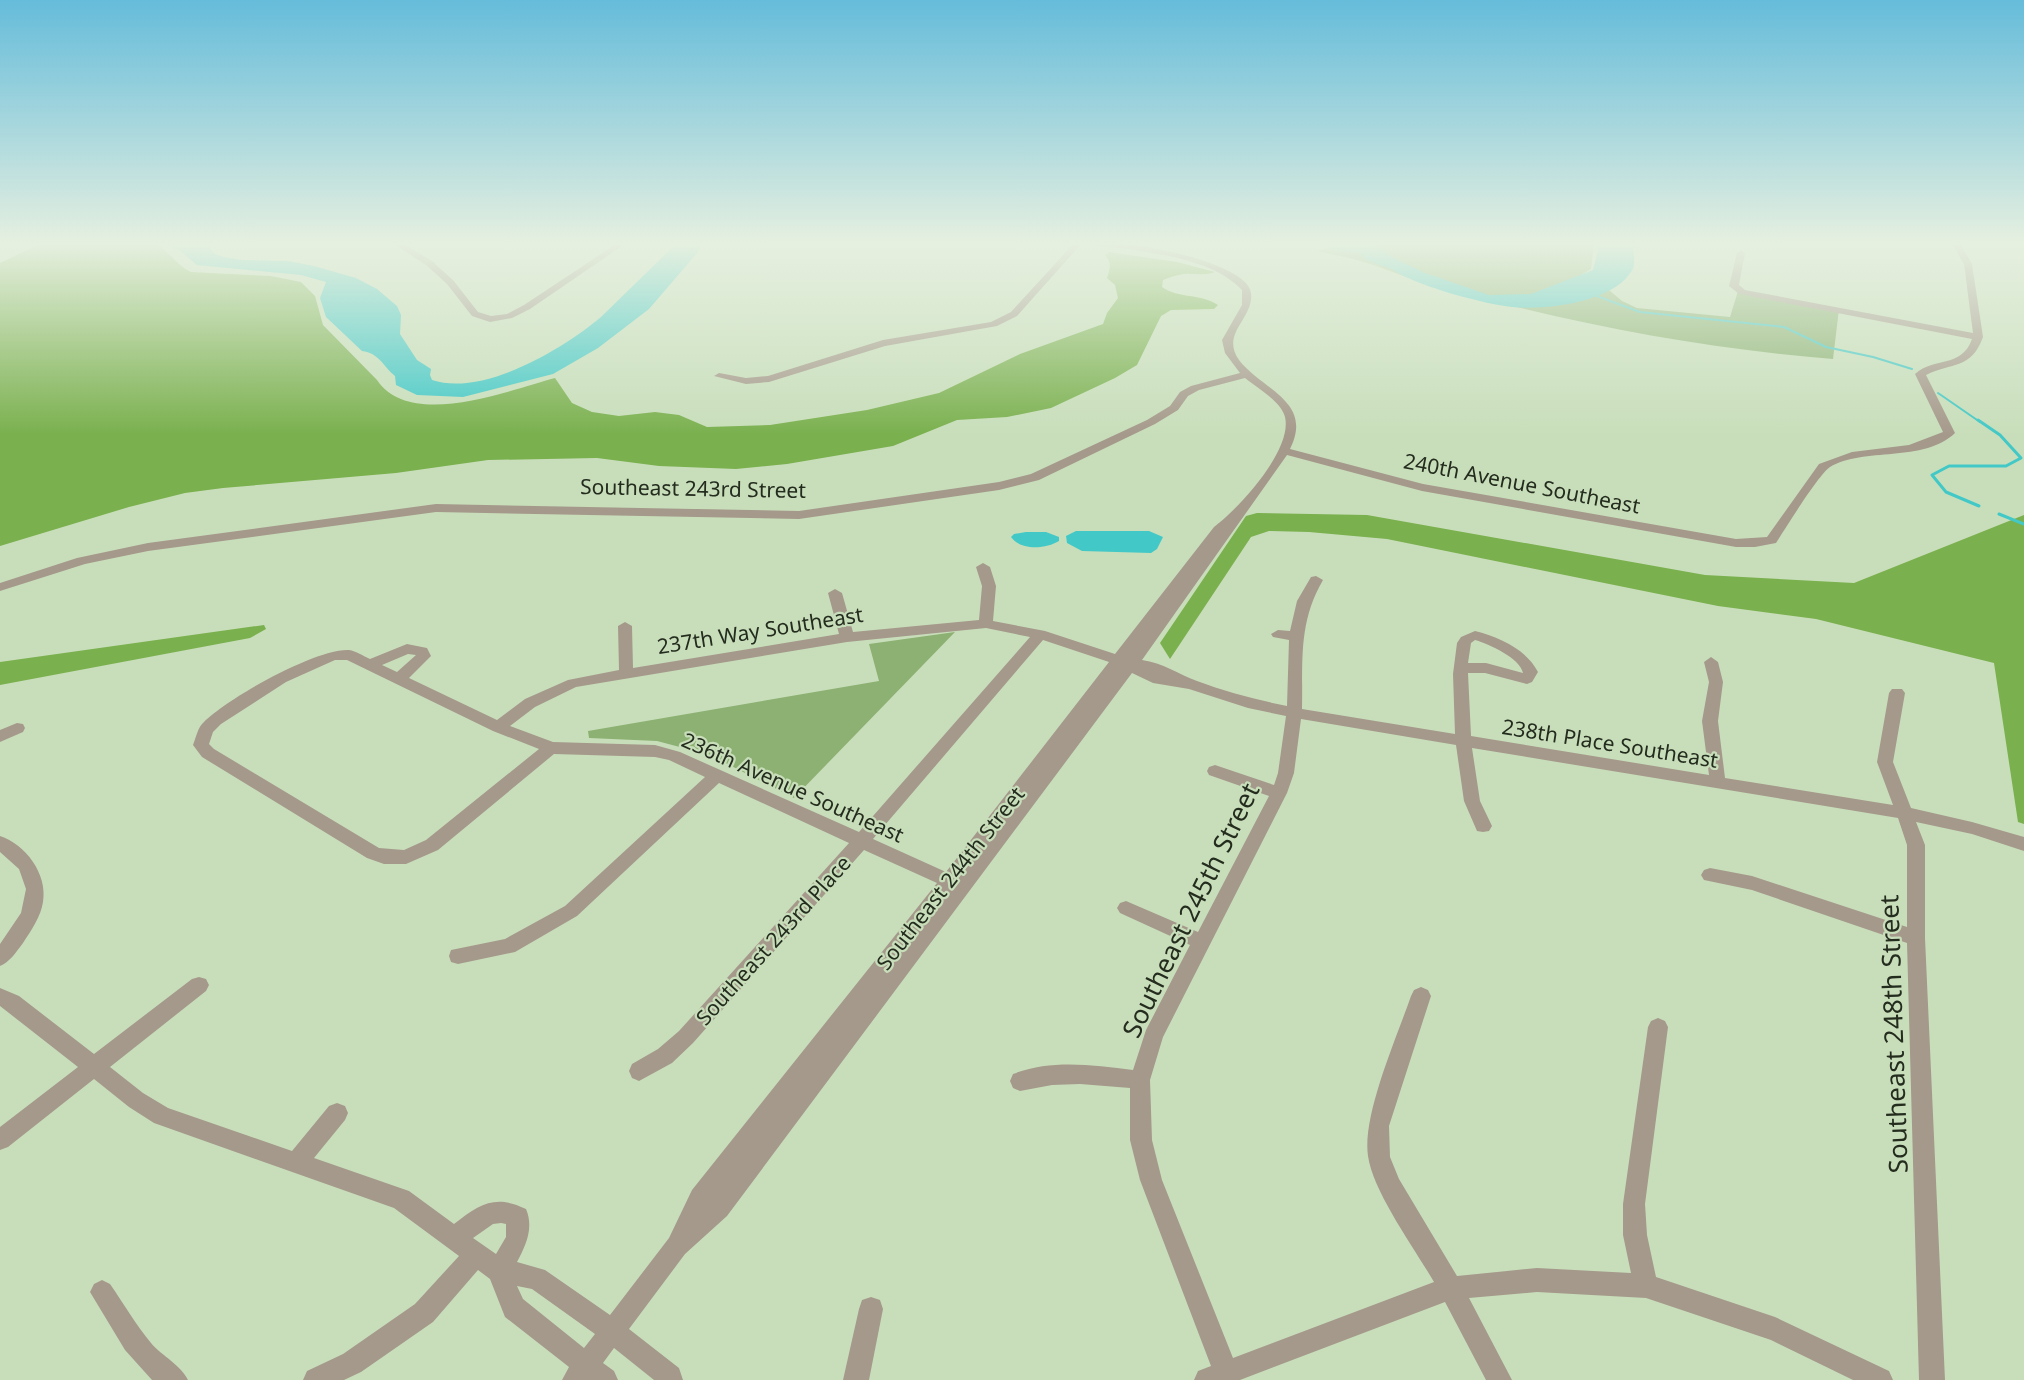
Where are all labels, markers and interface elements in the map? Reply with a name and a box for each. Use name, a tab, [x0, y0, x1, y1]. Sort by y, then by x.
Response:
street label: 240th Avenue Southeast	[1401, 446, 1643, 520]
street label: Southeast 243rd Street	[580, 472, 807, 504]
street label: 237th Way Southeast	[655, 600, 865, 660]
street label: 238th Place Southeast	[1500, 712, 1720, 774]
street label: 236th Avenue Southeast	[678, 725, 909, 849]
street label: Southeast 245th Street	[1113, 777, 1267, 1043]
street label: Southeast 244th Street	[870, 780, 1031, 975]
street label: Southeast 243rd Place	[689, 849, 857, 1031]
street label: Southeast 248th Street	[1870, 894, 1916, 1174]

